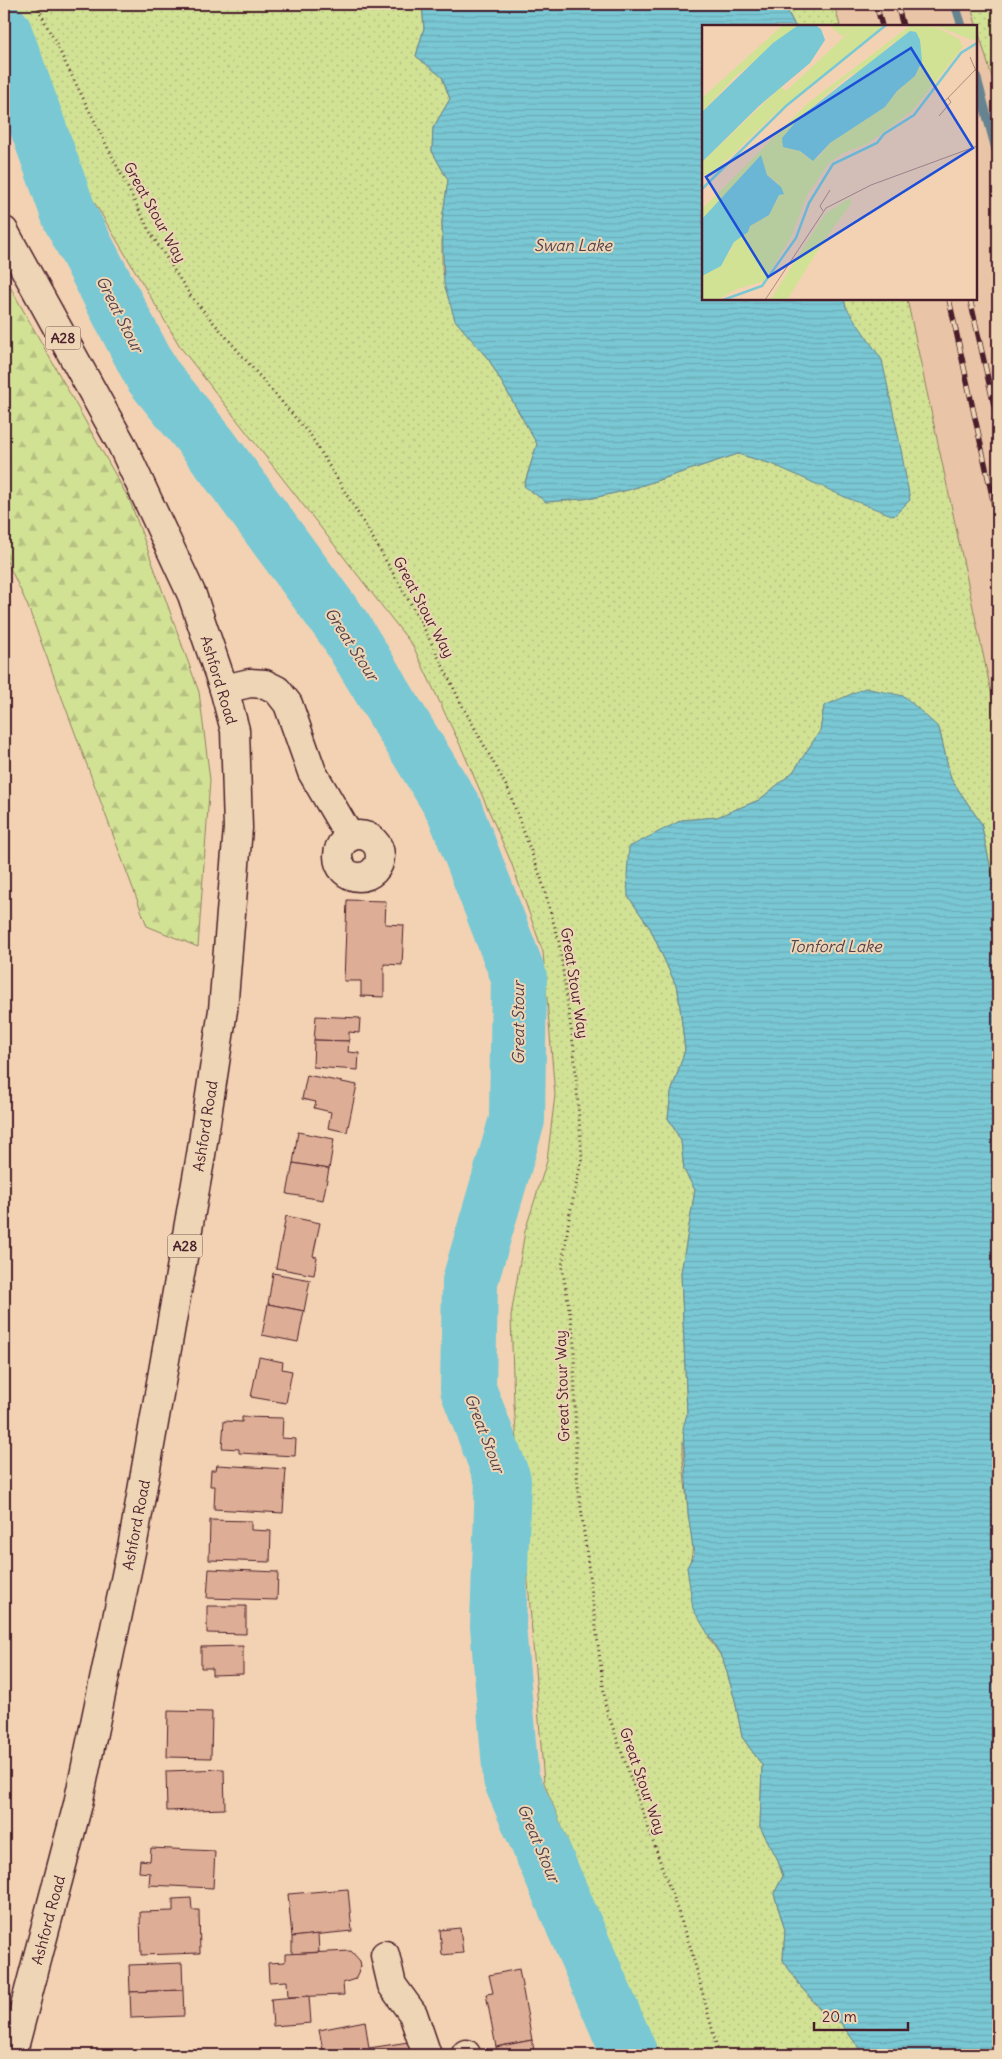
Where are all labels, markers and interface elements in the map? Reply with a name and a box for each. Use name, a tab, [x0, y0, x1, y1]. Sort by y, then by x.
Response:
inset map	[702, 25, 977, 300]
street label: Great Stour Way	[120, 158, 190, 266]
water label: Swan Lake	[534, 235, 613, 255]
water label: Great Stour	[92, 272, 149, 358]
road number: A28	[46, 326, 80, 349]
street label: Great Stour Way	[389, 553, 459, 661]
water label: Great Stour	[321, 604, 384, 687]
street label: Ashford Road	[197, 633, 242, 727]
street label: Great Stour Way	[557, 926, 593, 1040]
water label: Tonford Lake	[788, 936, 883, 956]
water label: Great Stour	[508, 979, 528, 1065]
street label: Ashford Road	[188, 1079, 222, 1173]
road number: A28	[168, 1234, 202, 1258]
street label: Great Stour Way	[551, 1330, 573, 1442]
water label: Great Stour	[461, 1390, 510, 1478]
street label: Ashford Road	[118, 1478, 154, 1572]
street label: Great Stour Way	[616, 1725, 670, 1837]
water label: Great Stour	[513, 1801, 565, 1888]
street label: Ashford Road	[27, 1873, 69, 1967]
scale bar	[814, 1999, 908, 2031]
text: 20 m	[822, 2007, 857, 2026]

